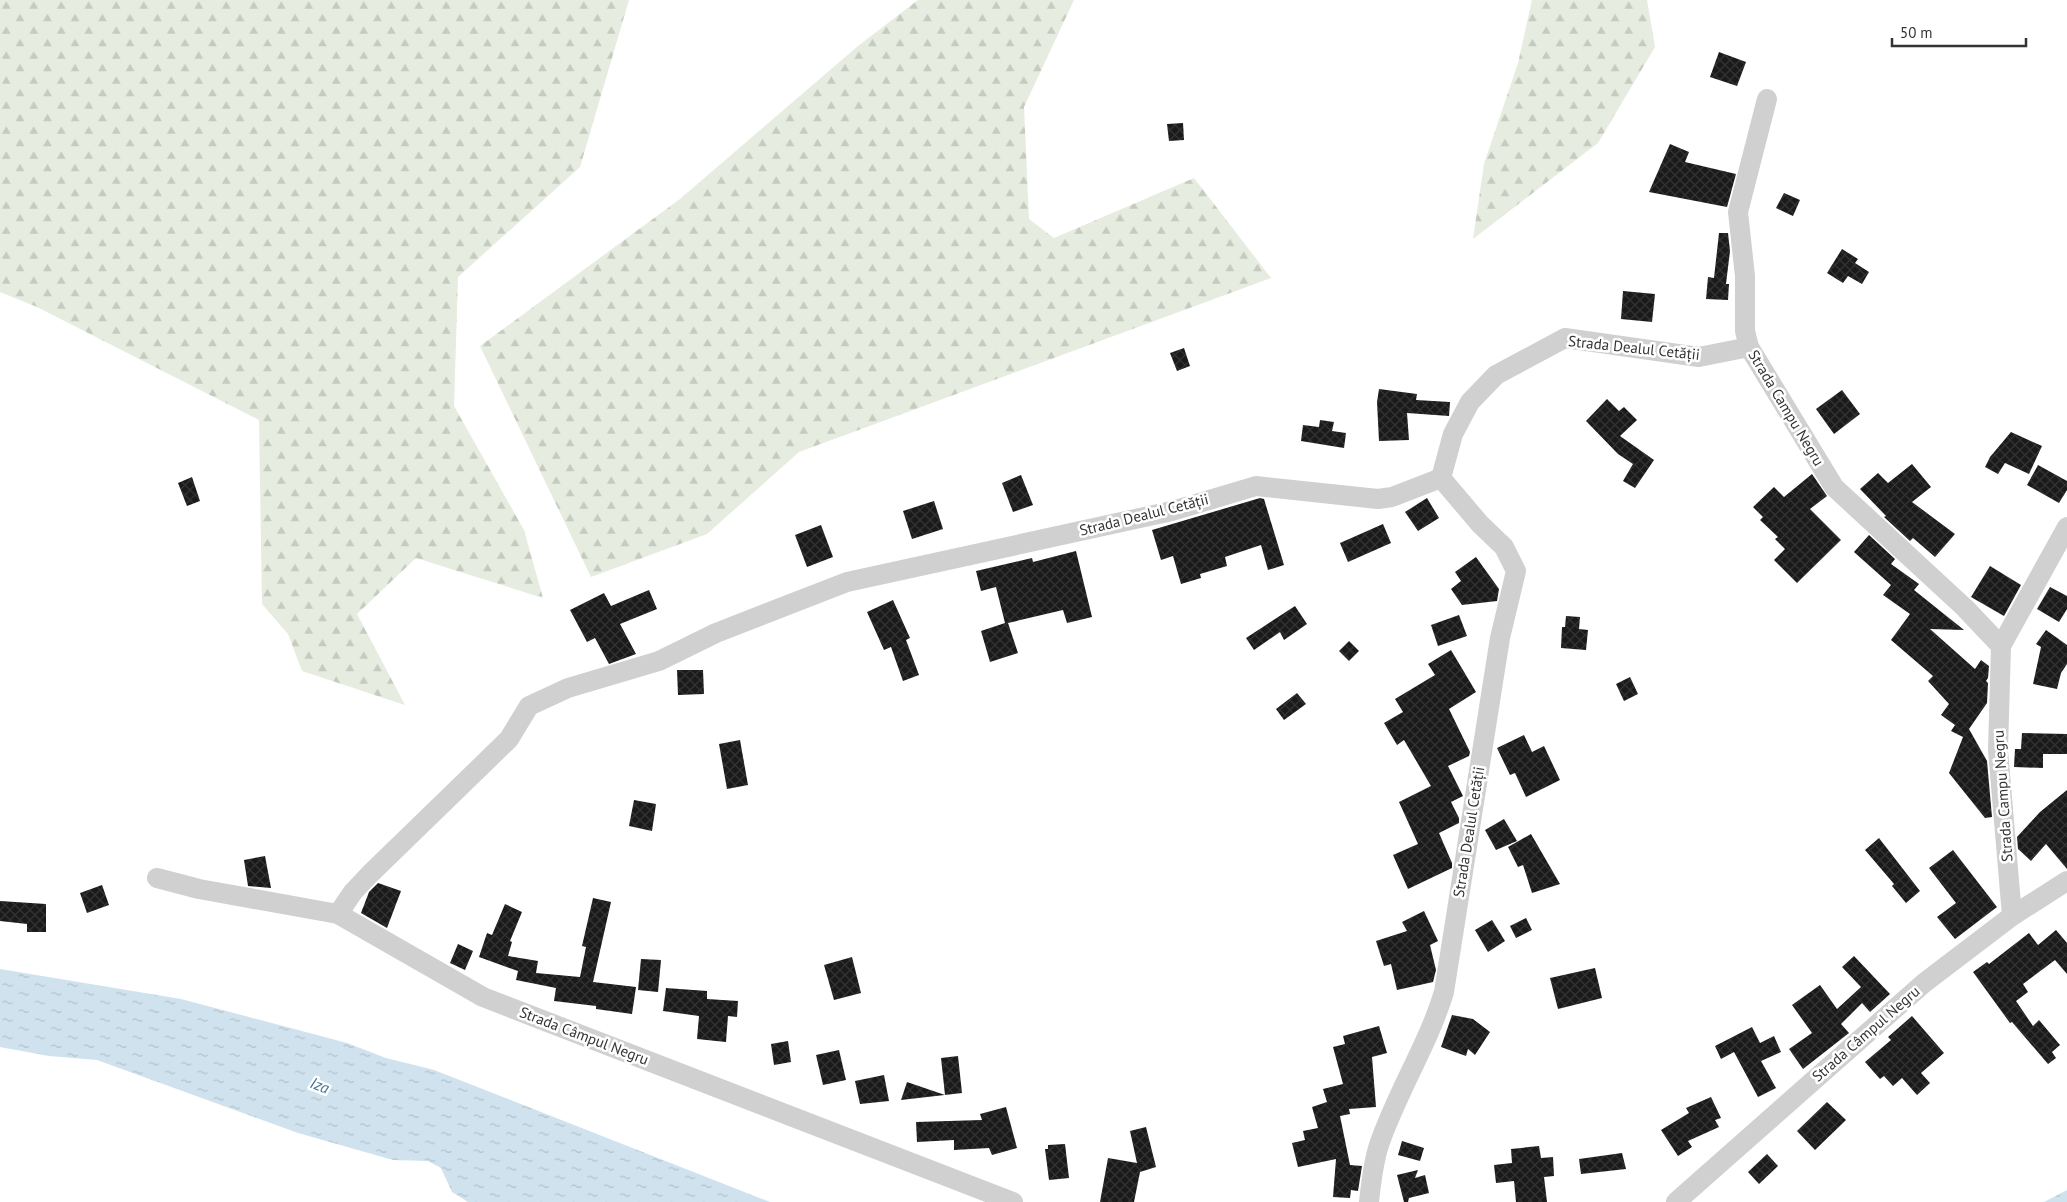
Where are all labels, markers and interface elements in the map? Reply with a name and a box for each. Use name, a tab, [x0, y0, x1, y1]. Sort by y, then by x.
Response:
scale bar	[1892, 15, 2026, 47]
text: 50 m	[1900, 23, 1933, 42]
street label: Strada Dealul Cetății	[1567, 331, 1701, 364]
street label: Strada Campu Negru	[1744, 346, 1829, 469]
street label: Strada Dealul Cetății	[1077, 489, 1210, 540]
street label: Strada Campu Negru	[1988, 730, 2017, 863]
street label: Strada Dealul Cetății	[1449, 765, 1488, 899]
street label: Strada Câmpul Negru	[1808, 982, 1923, 1086]
street label: Strada Câmpul Negru	[517, 1002, 651, 1069]
water label: Iza	[308, 1072, 333, 1098]

